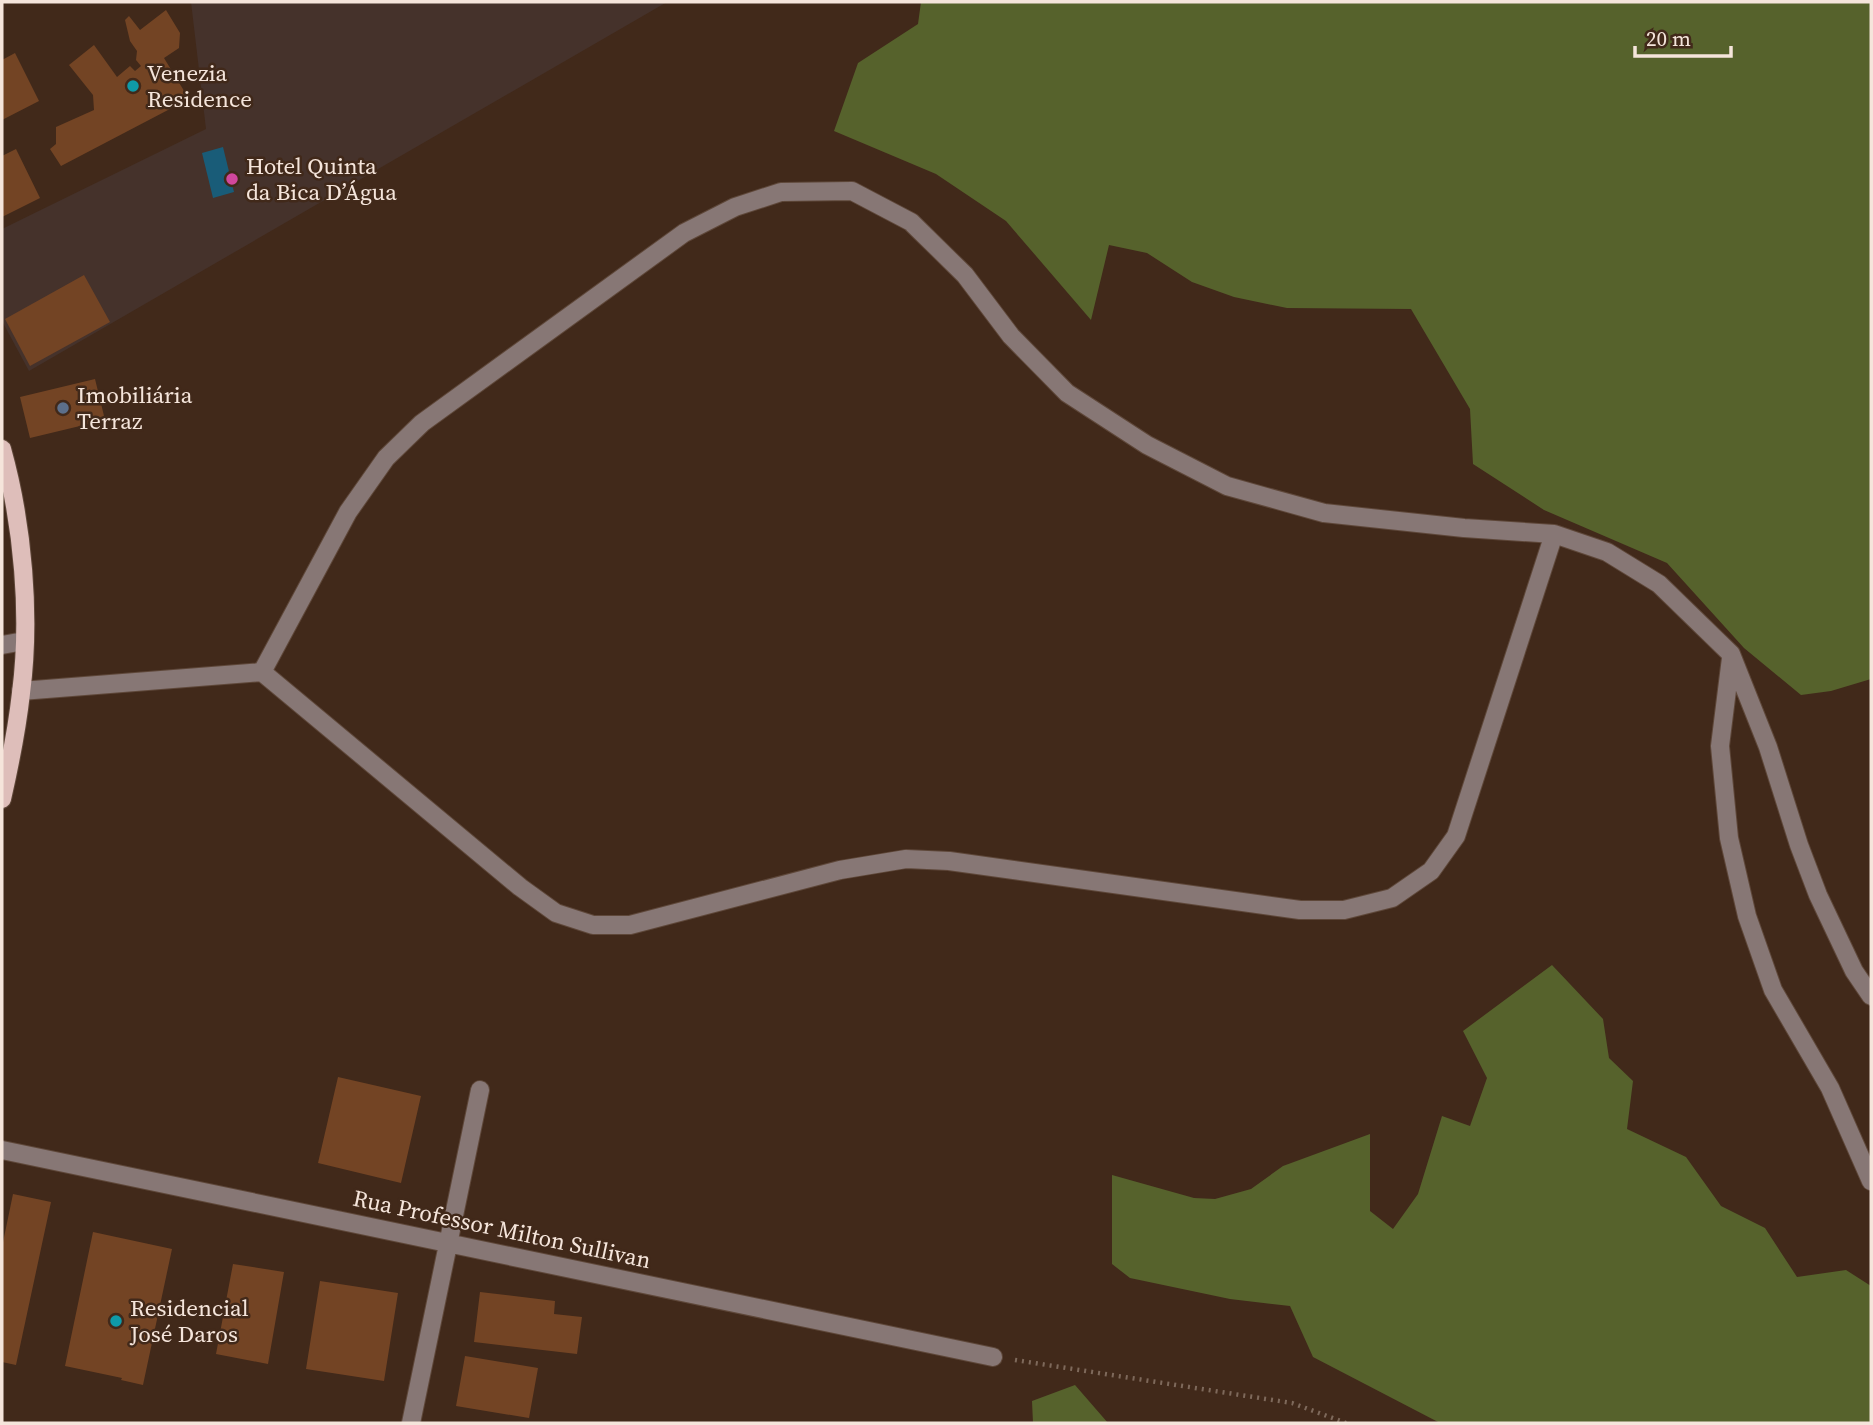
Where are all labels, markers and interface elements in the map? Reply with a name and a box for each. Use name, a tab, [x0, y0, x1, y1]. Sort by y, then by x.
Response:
scale bar	[1635, 14, 1731, 58]
text: 20 m	[1646, 24, 1691, 53]
place label: Venezia Residence	[147, 57, 252, 115]
marker: Venezia Residence	[125, 78, 141, 94]
place label: Hotel Quinta da Bica D’Água	[246, 150, 397, 208]
marker: Hotel Quinta da Bica D’Água	[224, 171, 240, 187]
place label: Imobiliária Terraz	[77, 379, 193, 437]
marker: Imobiliária Terraz	[55, 400, 71, 416]
street label: Rua Professor Milton Sullivan	[350, 1182, 654, 1276]
place label: Residencial José Daros	[129, 1292, 249, 1350]
marker: Residencial José Daros	[108, 1313, 124, 1329]

